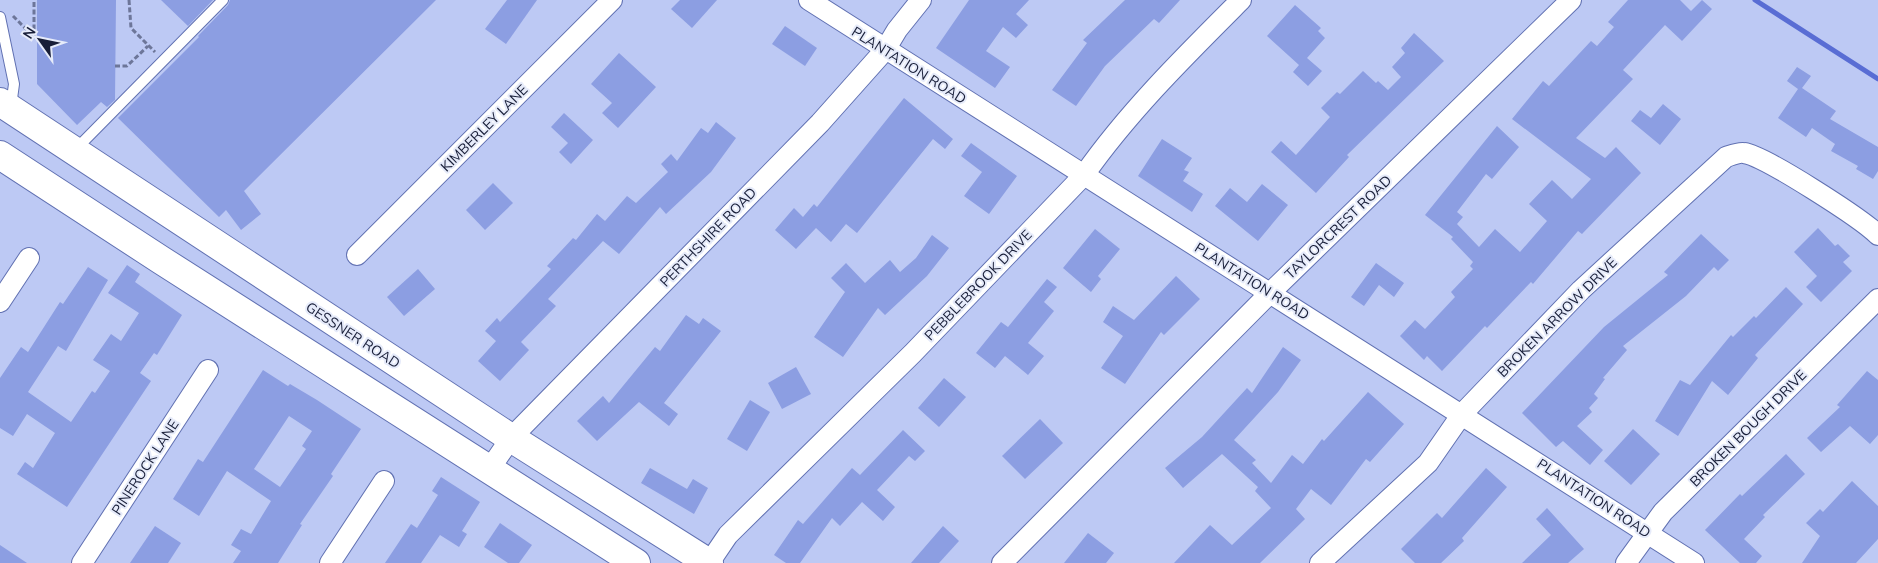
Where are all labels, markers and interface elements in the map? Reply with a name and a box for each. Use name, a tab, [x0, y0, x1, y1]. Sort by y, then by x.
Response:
north arrow	[15, 15, 65, 65]
street label: PLANTATION ROAD	[848, 22, 970, 108]
text: N	[19, 24, 40, 42]
street label: KIMBERLEY LANE	[437, 81, 531, 175]
street label: TAYLORCREST ROAD	[1281, 171, 1395, 283]
street label: PERTHSHIRE ROAD	[656, 183, 760, 291]
street label: PEBBLEBROOK DRIVE	[920, 226, 1036, 344]
street label: PLANTATION ROAD	[1191, 238, 1313, 324]
street label: BROKEN ARROW DRIVE	[1493, 253, 1621, 381]
street label: GESSNER ROAD	[302, 298, 404, 372]
street label: BROKEN BOUGH DRIVE	[1686, 366, 1810, 490]
street label: PINEROCK LANE	[107, 416, 183, 518]
street label: PLANTATION ROAD	[1534, 455, 1654, 541]

